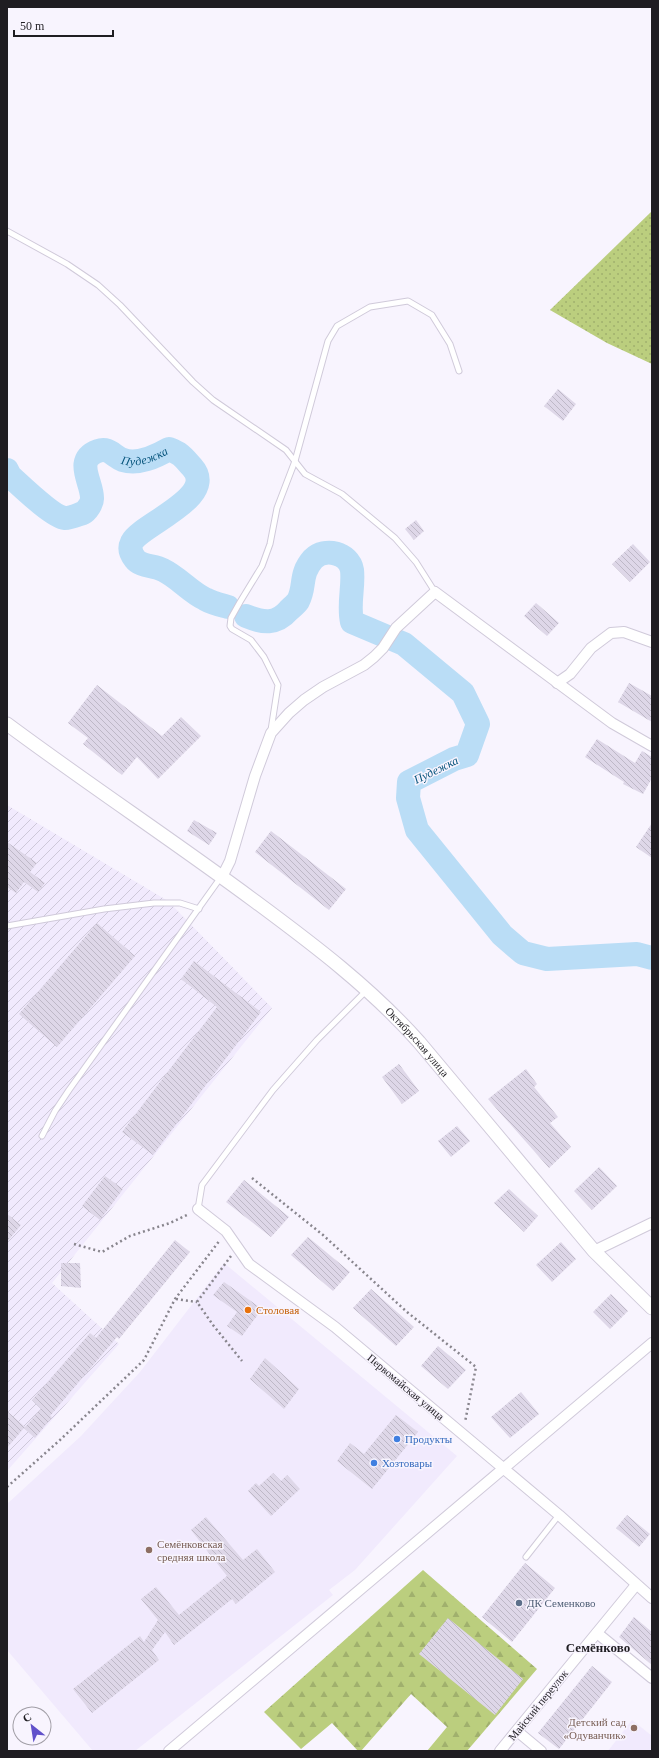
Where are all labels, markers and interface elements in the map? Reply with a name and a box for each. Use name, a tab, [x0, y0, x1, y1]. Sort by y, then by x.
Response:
scale bar	[14, 12, 113, 38]
text: 50 m	[20, 19, 45, 33]
water label: Пудежка	[119, 444, 170, 469]
water label: Пудежка	[411, 753, 460, 787]
street label: Октябрьская улица	[383, 1005, 451, 1079]
place label: Столовая	[256, 1304, 299, 1316]
marker: Столовая	[243, 1305, 253, 1315]
street label: Первомайская улица	[365, 1351, 447, 1423]
place label: Продукты	[405, 1433, 453, 1445]
marker: Продукты	[392, 1434, 402, 1444]
place label: Хозтовары	[382, 1457, 433, 1469]
marker: Хозтовары	[369, 1458, 379, 1468]
place label: Семёнковская средняя школа	[157, 1538, 226, 1563]
marker: Семёнковская средняя школа	[144, 1545, 154, 1555]
place label: ДК Семенково	[527, 1597, 596, 1609]
marker: ДК Семенково	[514, 1598, 524, 1608]
district label: Семёнково	[566, 1640, 630, 1655]
street label: Майский переулок	[506, 1667, 571, 1743]
north arrow	[12, 1706, 52, 1746]
text: С	[21, 1710, 33, 1725]
place label: Детский сад «Одуванчик»	[564, 1716, 626, 1741]
marker: Детский сад «Одуванчик»	[629, 1723, 639, 1733]

